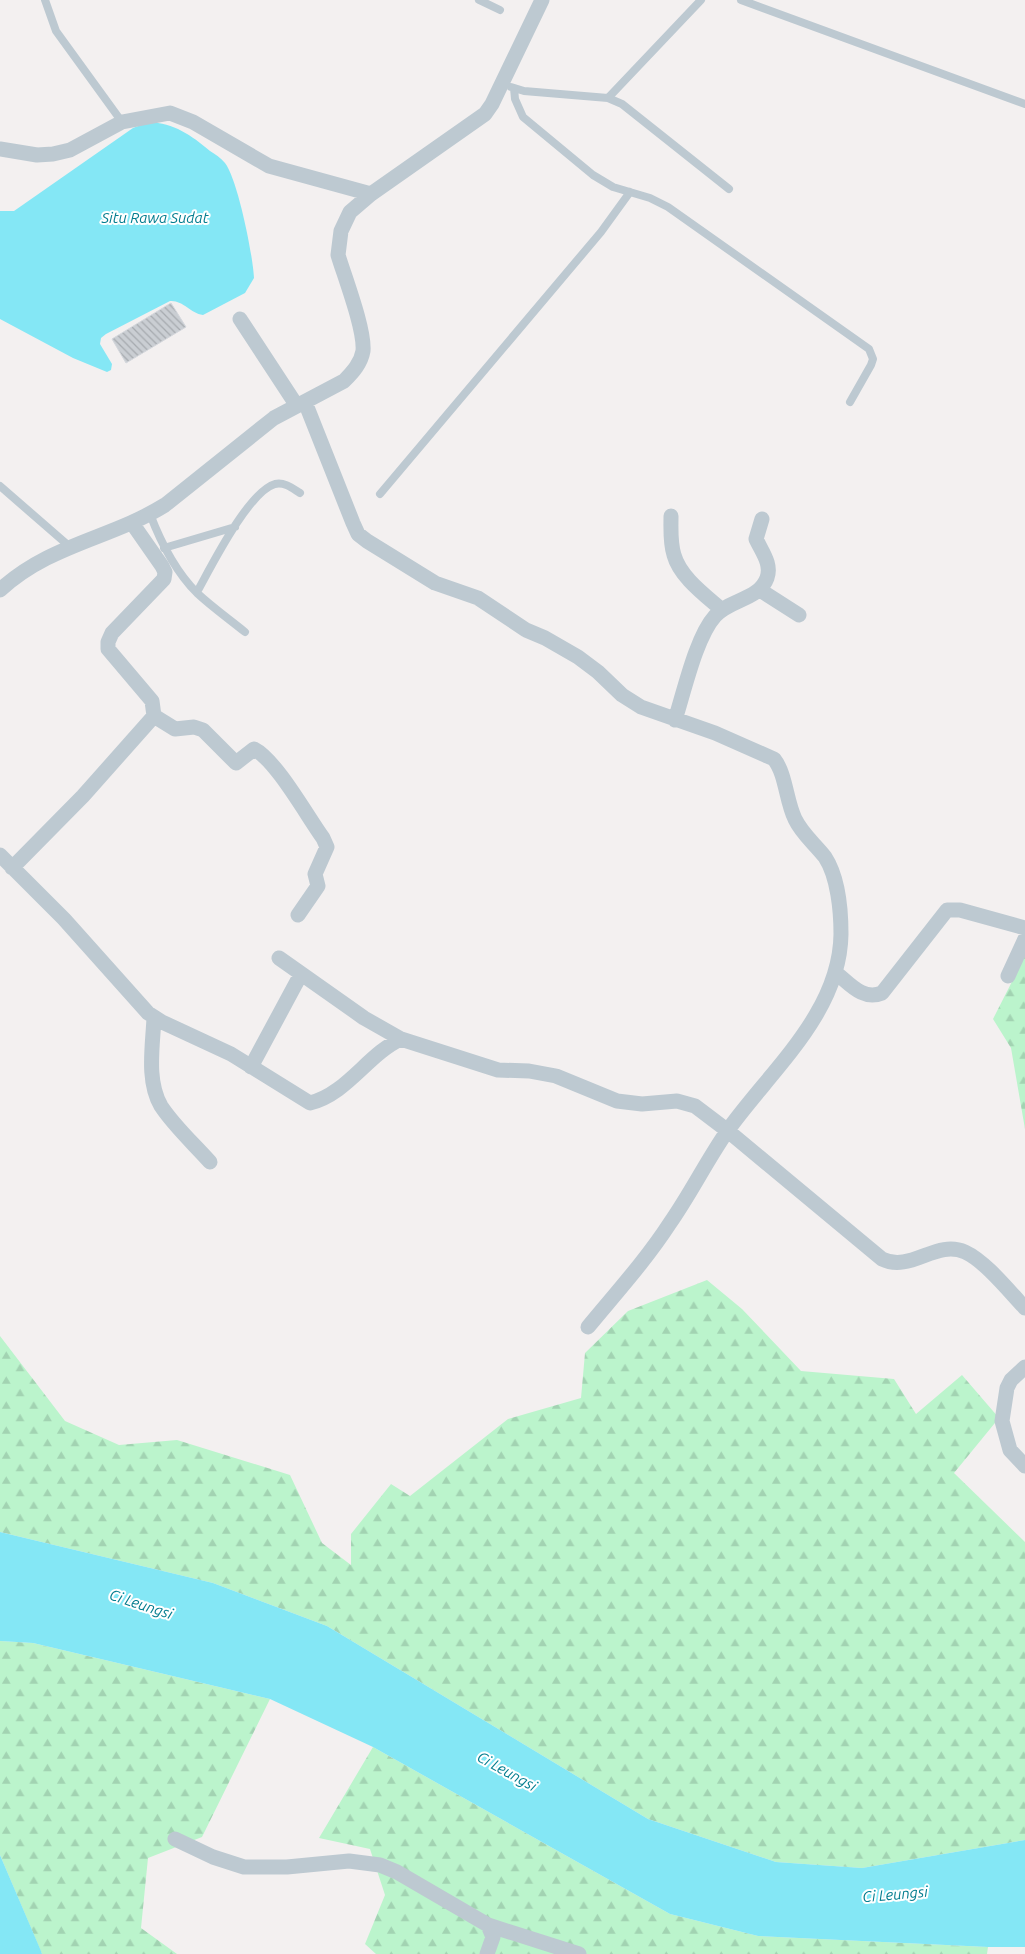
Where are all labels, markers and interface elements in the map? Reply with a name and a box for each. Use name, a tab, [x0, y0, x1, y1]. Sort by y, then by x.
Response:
water label: Situ Rawa Sudat	[100, 209, 209, 226]
water label: Ci Leungsi	[107, 1586, 176, 1623]
water label: Ci Leungsi	[474, 1748, 541, 1795]
water label: Ci Leungsi	[862, 1883, 930, 1905]

